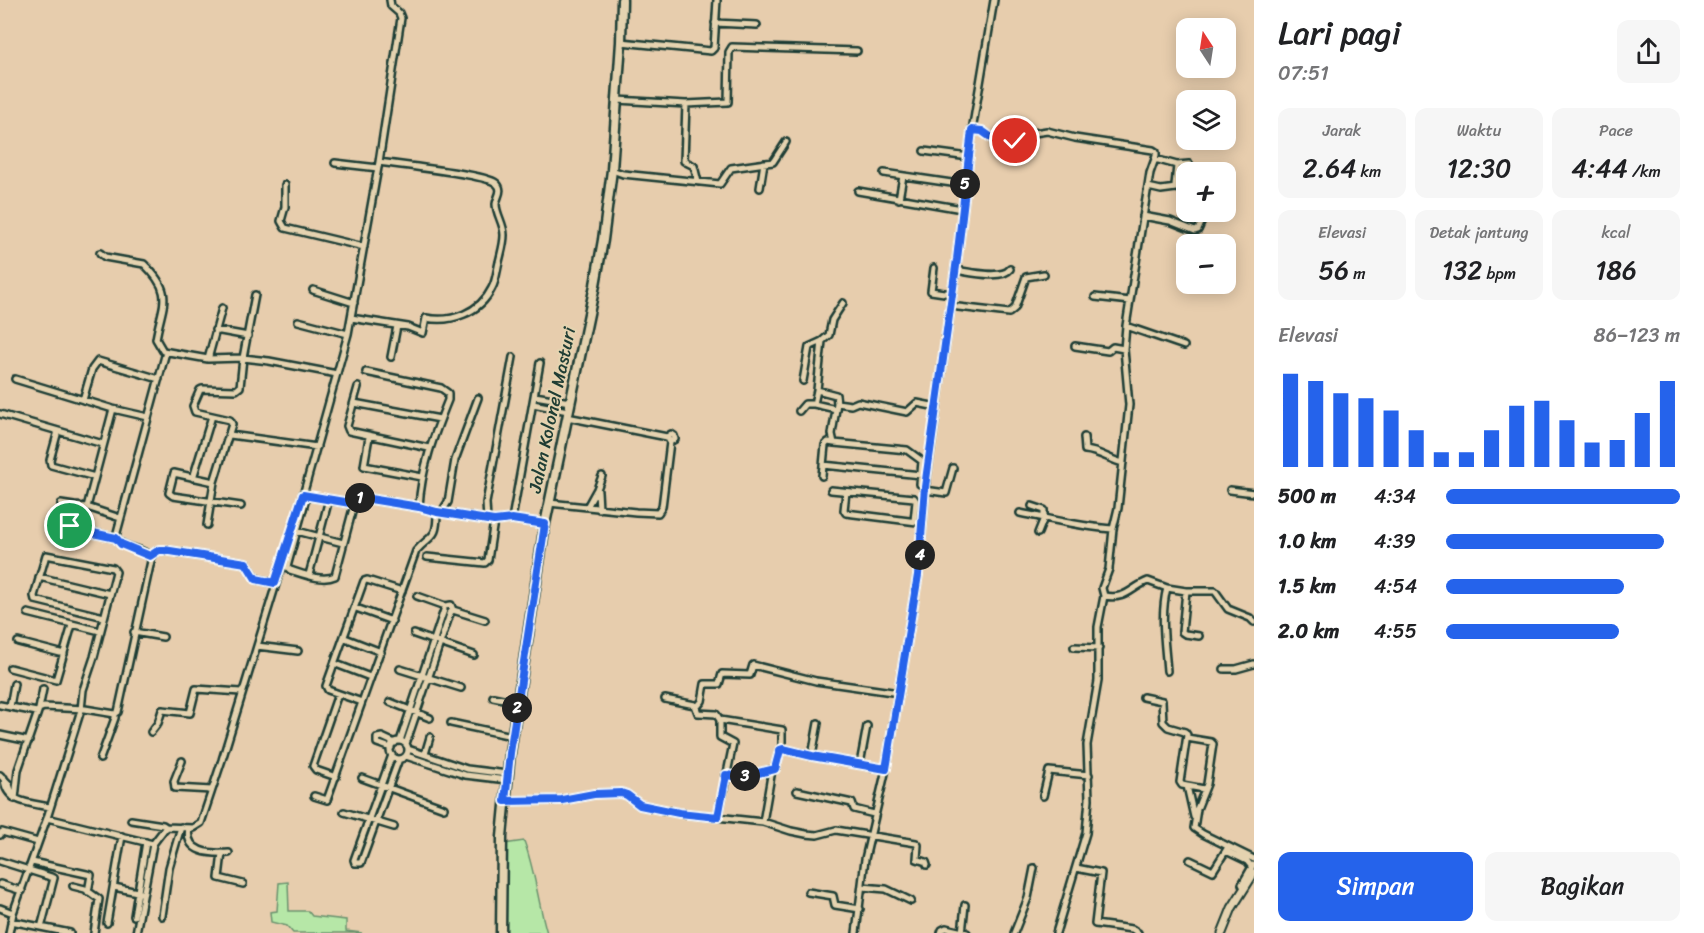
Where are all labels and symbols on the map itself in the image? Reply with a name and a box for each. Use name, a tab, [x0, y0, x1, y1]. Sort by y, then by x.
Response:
north arrow	[1176, 18, 1236, 78]
pin	[989, 115, 1040, 166]
pin: 5	[950, 169, 980, 199]
street label: Jalan Kolonel Masturi	[519, 323, 585, 497]
pin: 1	[345, 483, 375, 513]
pin	[44, 500, 95, 551]
pin: 4	[905, 540, 935, 570]
pin: 2	[502, 693, 532, 723]
pin: 3	[730, 761, 760, 791]

